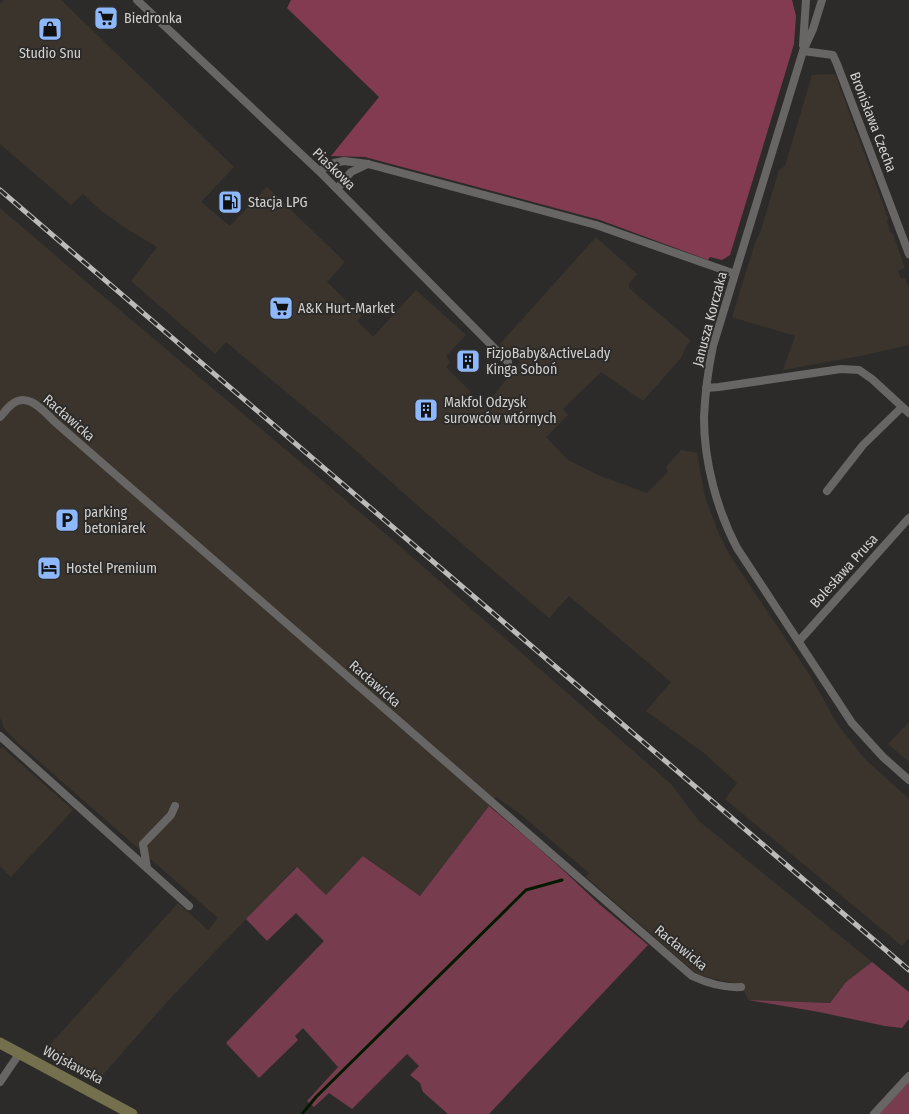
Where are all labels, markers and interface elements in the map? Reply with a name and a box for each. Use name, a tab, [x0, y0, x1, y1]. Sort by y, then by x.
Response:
supermarket icon: Biedronka	[93, 5, 119, 31]
place label: Biedronka	[124, 10, 182, 27]
shop icon: Studio Snu	[37, 16, 63, 42]
place label: Studio Snu	[19, 45, 81, 62]
street label: Bronisława Czecha	[846, 70, 900, 175]
street label: Piaskowa	[309, 144, 359, 194]
fuel station icon: Stacja LPG	[217, 189, 243, 215]
place label: Stacja LPG	[248, 194, 308, 211]
street label: Janusza Korczaka	[689, 270, 731, 368]
supermarket icon: A&K Hurt-Market	[268, 295, 294, 321]
place label: A&K Hurt-Market	[298, 300, 395, 317]
place label: FizjoBaby&ActiveLady Kinga Soboń	[486, 345, 611, 378]
building icon: FizjoBaby&ActiveLady Kinga Soboń	[455, 348, 481, 374]
street label: Racławicka	[40, 391, 98, 445]
place label: Makfol Odzysk surowców wtórnych	[444, 394, 557, 427]
building icon: Makfol Odzysk surowców wtórnych	[413, 397, 439, 423]
place label: parking betoniarek	[84, 504, 146, 537]
parking icon: parking betoniarek	[54, 507, 80, 533]
street label: Bolesława Prusa	[806, 531, 882, 611]
hotel icon: Hostel Premium	[36, 555, 62, 581]
place label: Hostel Premium	[66, 560, 157, 577]
street label: Racławicka	[346, 657, 404, 711]
street label: Racławicka	[651, 922, 711, 974]
street label: Wojsławska	[40, 1042, 106, 1088]

